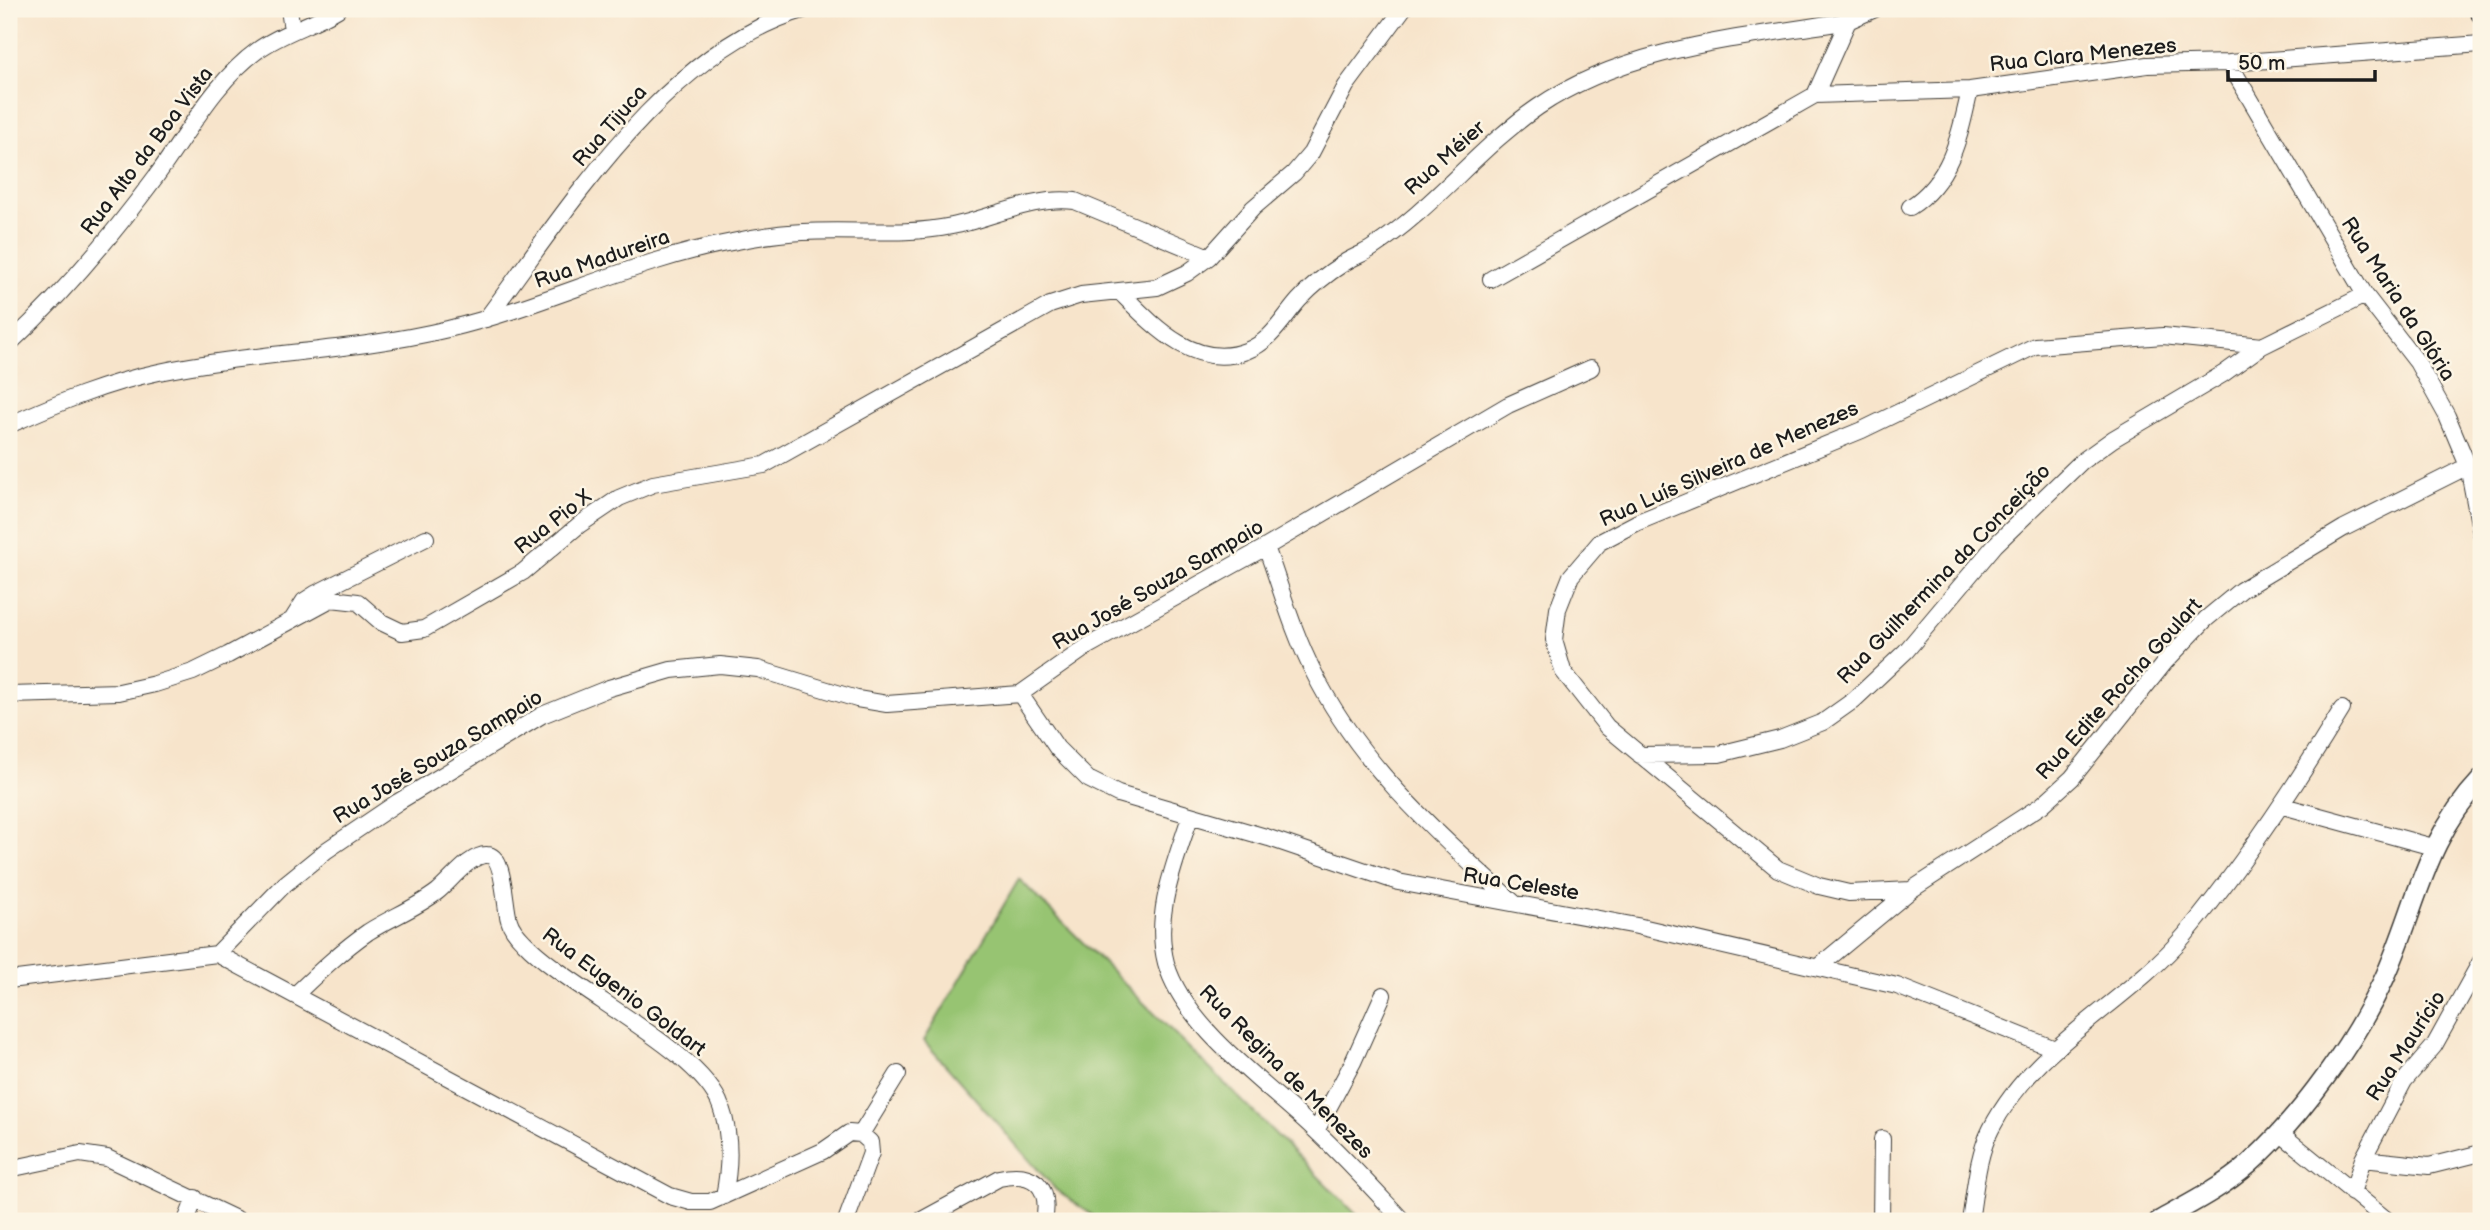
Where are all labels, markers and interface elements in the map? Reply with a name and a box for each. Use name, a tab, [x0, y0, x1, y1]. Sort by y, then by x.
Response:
street label: Rua Clara Menezes	[1988, 33, 2178, 77]
scale bar	[2228, 38, 2374, 82]
text: 50 m	[2238, 51, 2285, 76]
street label: Rua Alto da Boa Vista	[76, 62, 218, 240]
street label: Rua Tijuca	[568, 80, 652, 172]
street label: Rua Méier	[1400, 115, 1491, 201]
street label: Rua Maria da Glória	[2336, 212, 2460, 386]
street label: Rua Madureira	[531, 224, 673, 294]
street label: Rua Luís Silveira de Menezes	[1596, 396, 1862, 532]
street label: Rua Guilhermina da Conceição	[1832, 459, 2056, 689]
street label: Rua Pio X	[510, 484, 596, 560]
street label: Rua José Souza Sampaio	[1048, 514, 1268, 656]
street label: Rua Edite Rocha Goulart	[2031, 593, 2208, 785]
street label: Rua José Souza Sampaio	[329, 685, 547, 829]
street label: Rua Celeste	[1461, 862, 1581, 906]
street label: Rua Eugenio Goldart	[537, 922, 711, 1062]
street label: Rua Regina de Menezes	[1194, 980, 1378, 1164]
street label: Rua Maurício	[2361, 986, 2451, 1106]

